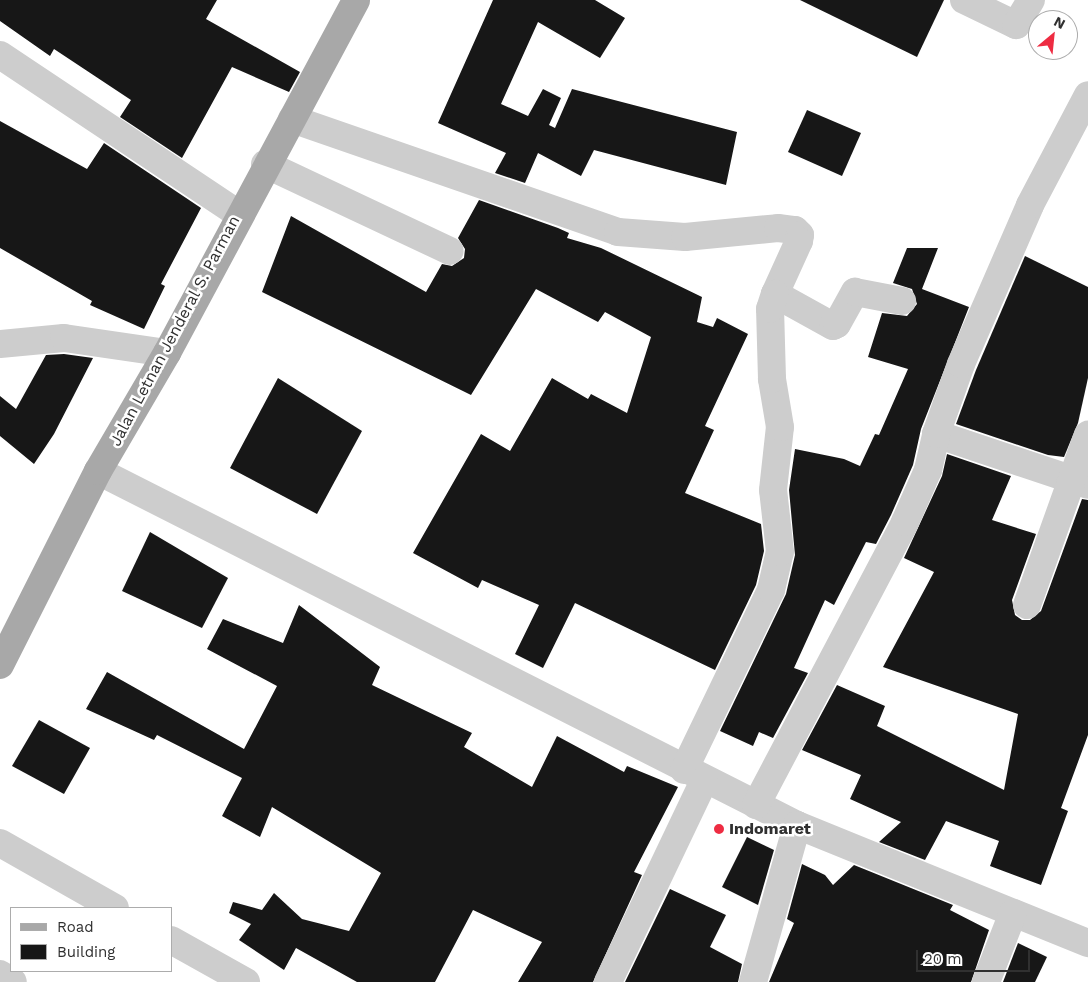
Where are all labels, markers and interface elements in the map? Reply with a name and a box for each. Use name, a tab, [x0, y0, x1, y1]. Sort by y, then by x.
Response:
north arrow	[1028, 10, 1078, 60]
text: N	[1051, 13, 1068, 32]
street label: Jalan Letnan Jenderal S. Parman	[106, 212, 244, 450]
place label: Indomaret	[729, 819, 811, 839]
marker: Indomaret	[713, 823, 725, 835]
legend	[10, 907, 172, 972]
text: Road	[57, 918, 94, 936]
scale bar	[918, 940, 1032, 972]
text: Building	[57, 943, 115, 961]
text: 20 m	[924, 950, 962, 968]

